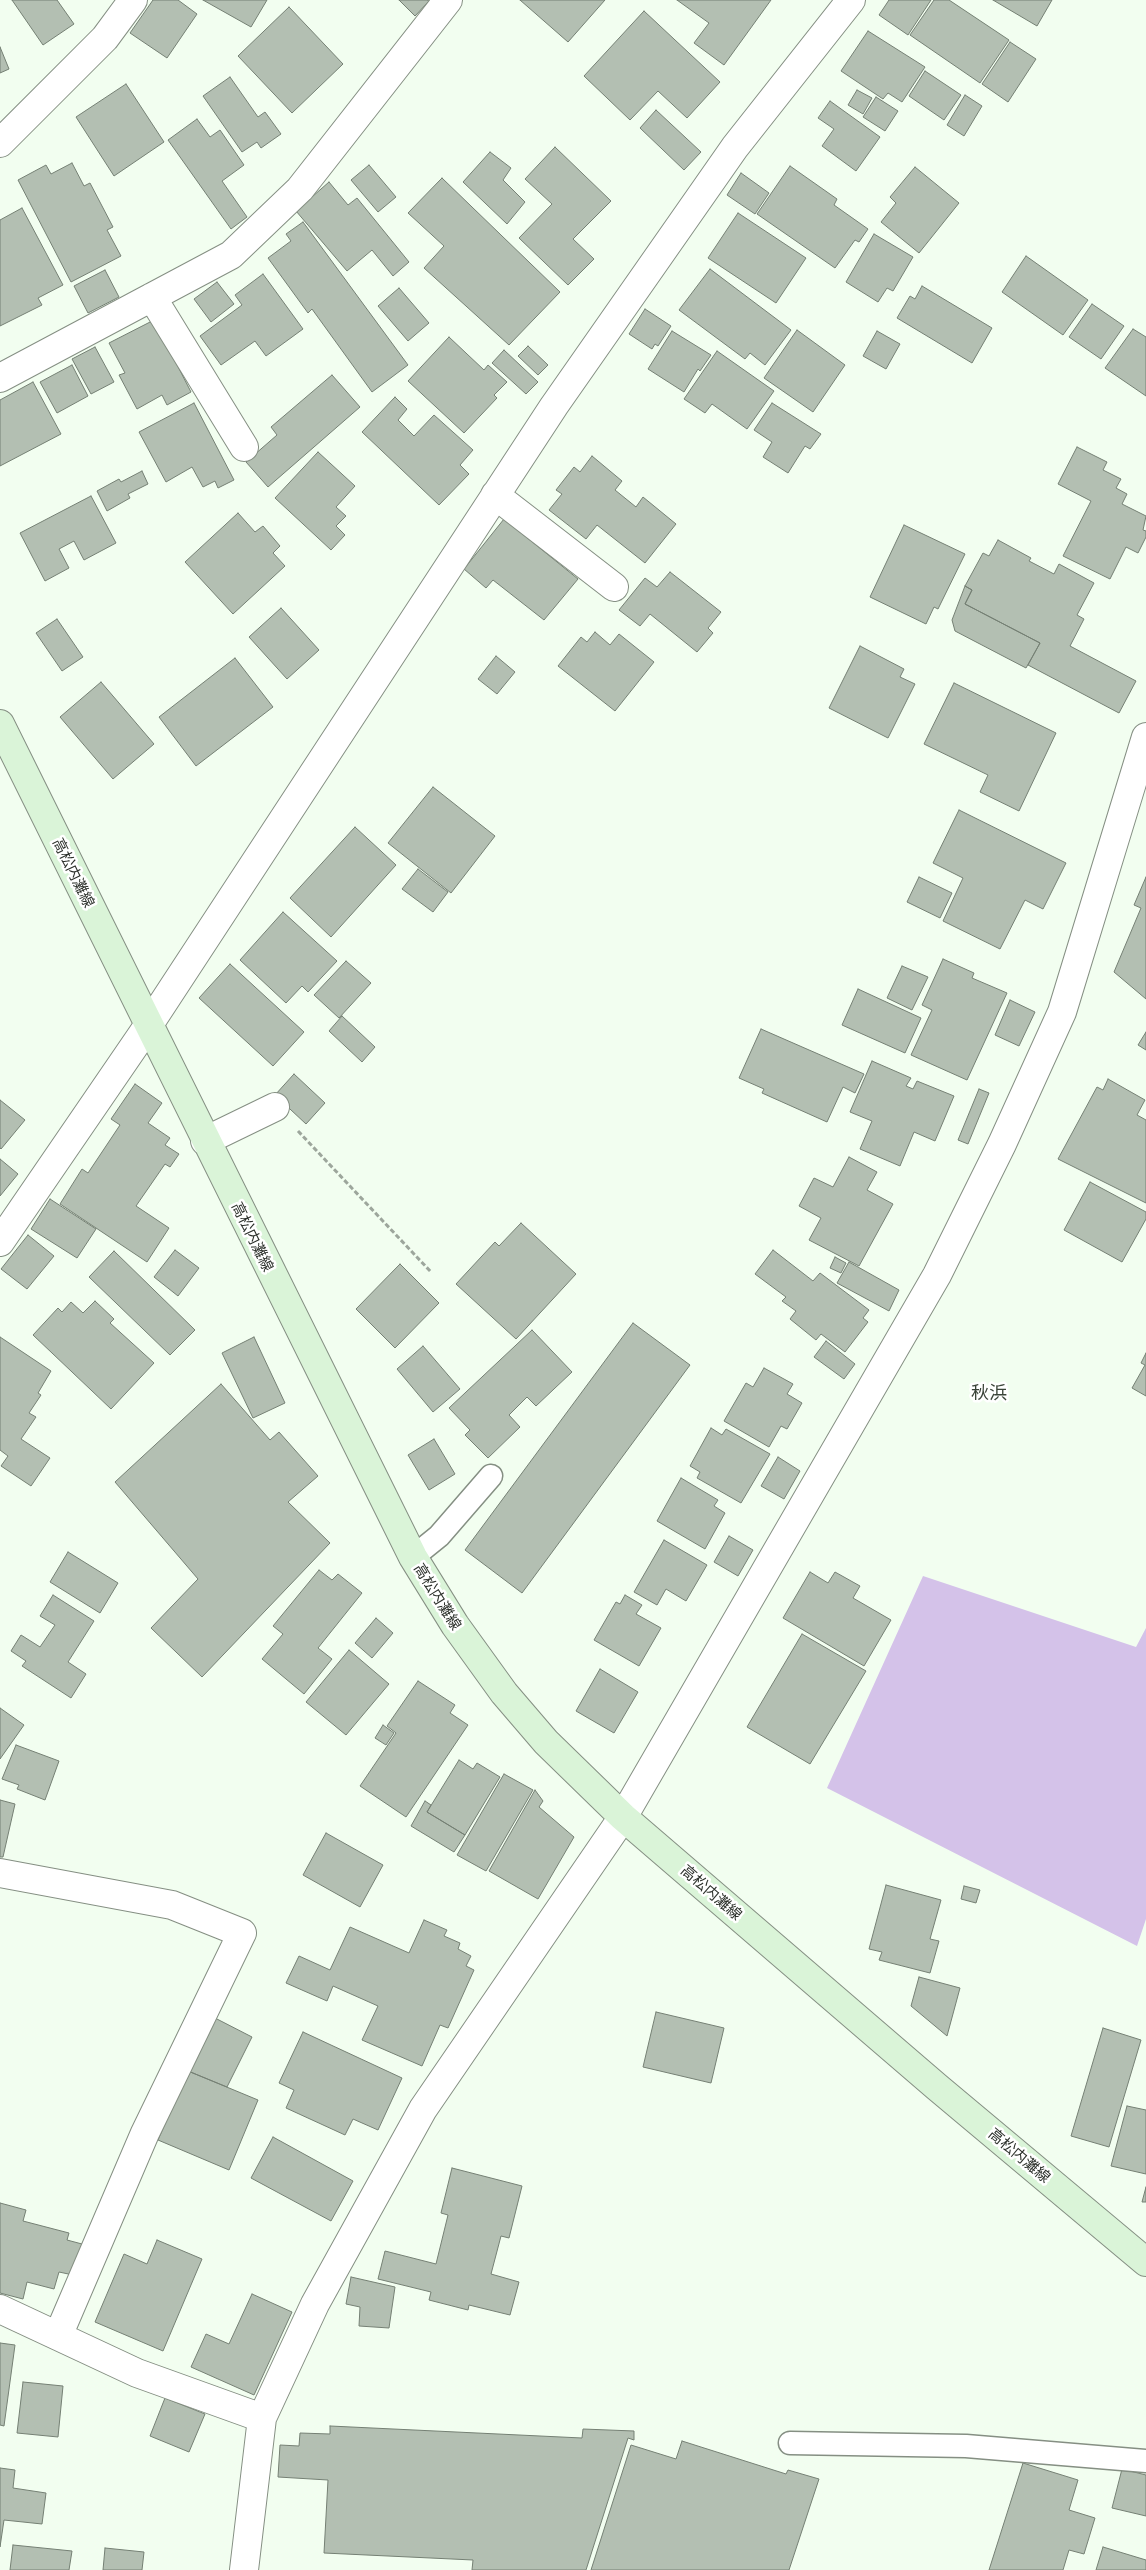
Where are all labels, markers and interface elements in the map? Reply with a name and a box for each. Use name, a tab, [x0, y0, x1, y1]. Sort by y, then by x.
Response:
street label: 高松内灘線	[48, 835, 98, 911]
street label: 高松内灘線	[227, 1199, 277, 1275]
district label: 秋浜	[971, 1383, 1007, 1405]
street label: 高松内灘線	[409, 1560, 465, 1634]
street label: 高松内灘線	[677, 1862, 745, 1924]
street label: 高松内灘線	[984, 2125, 1054, 2187]

